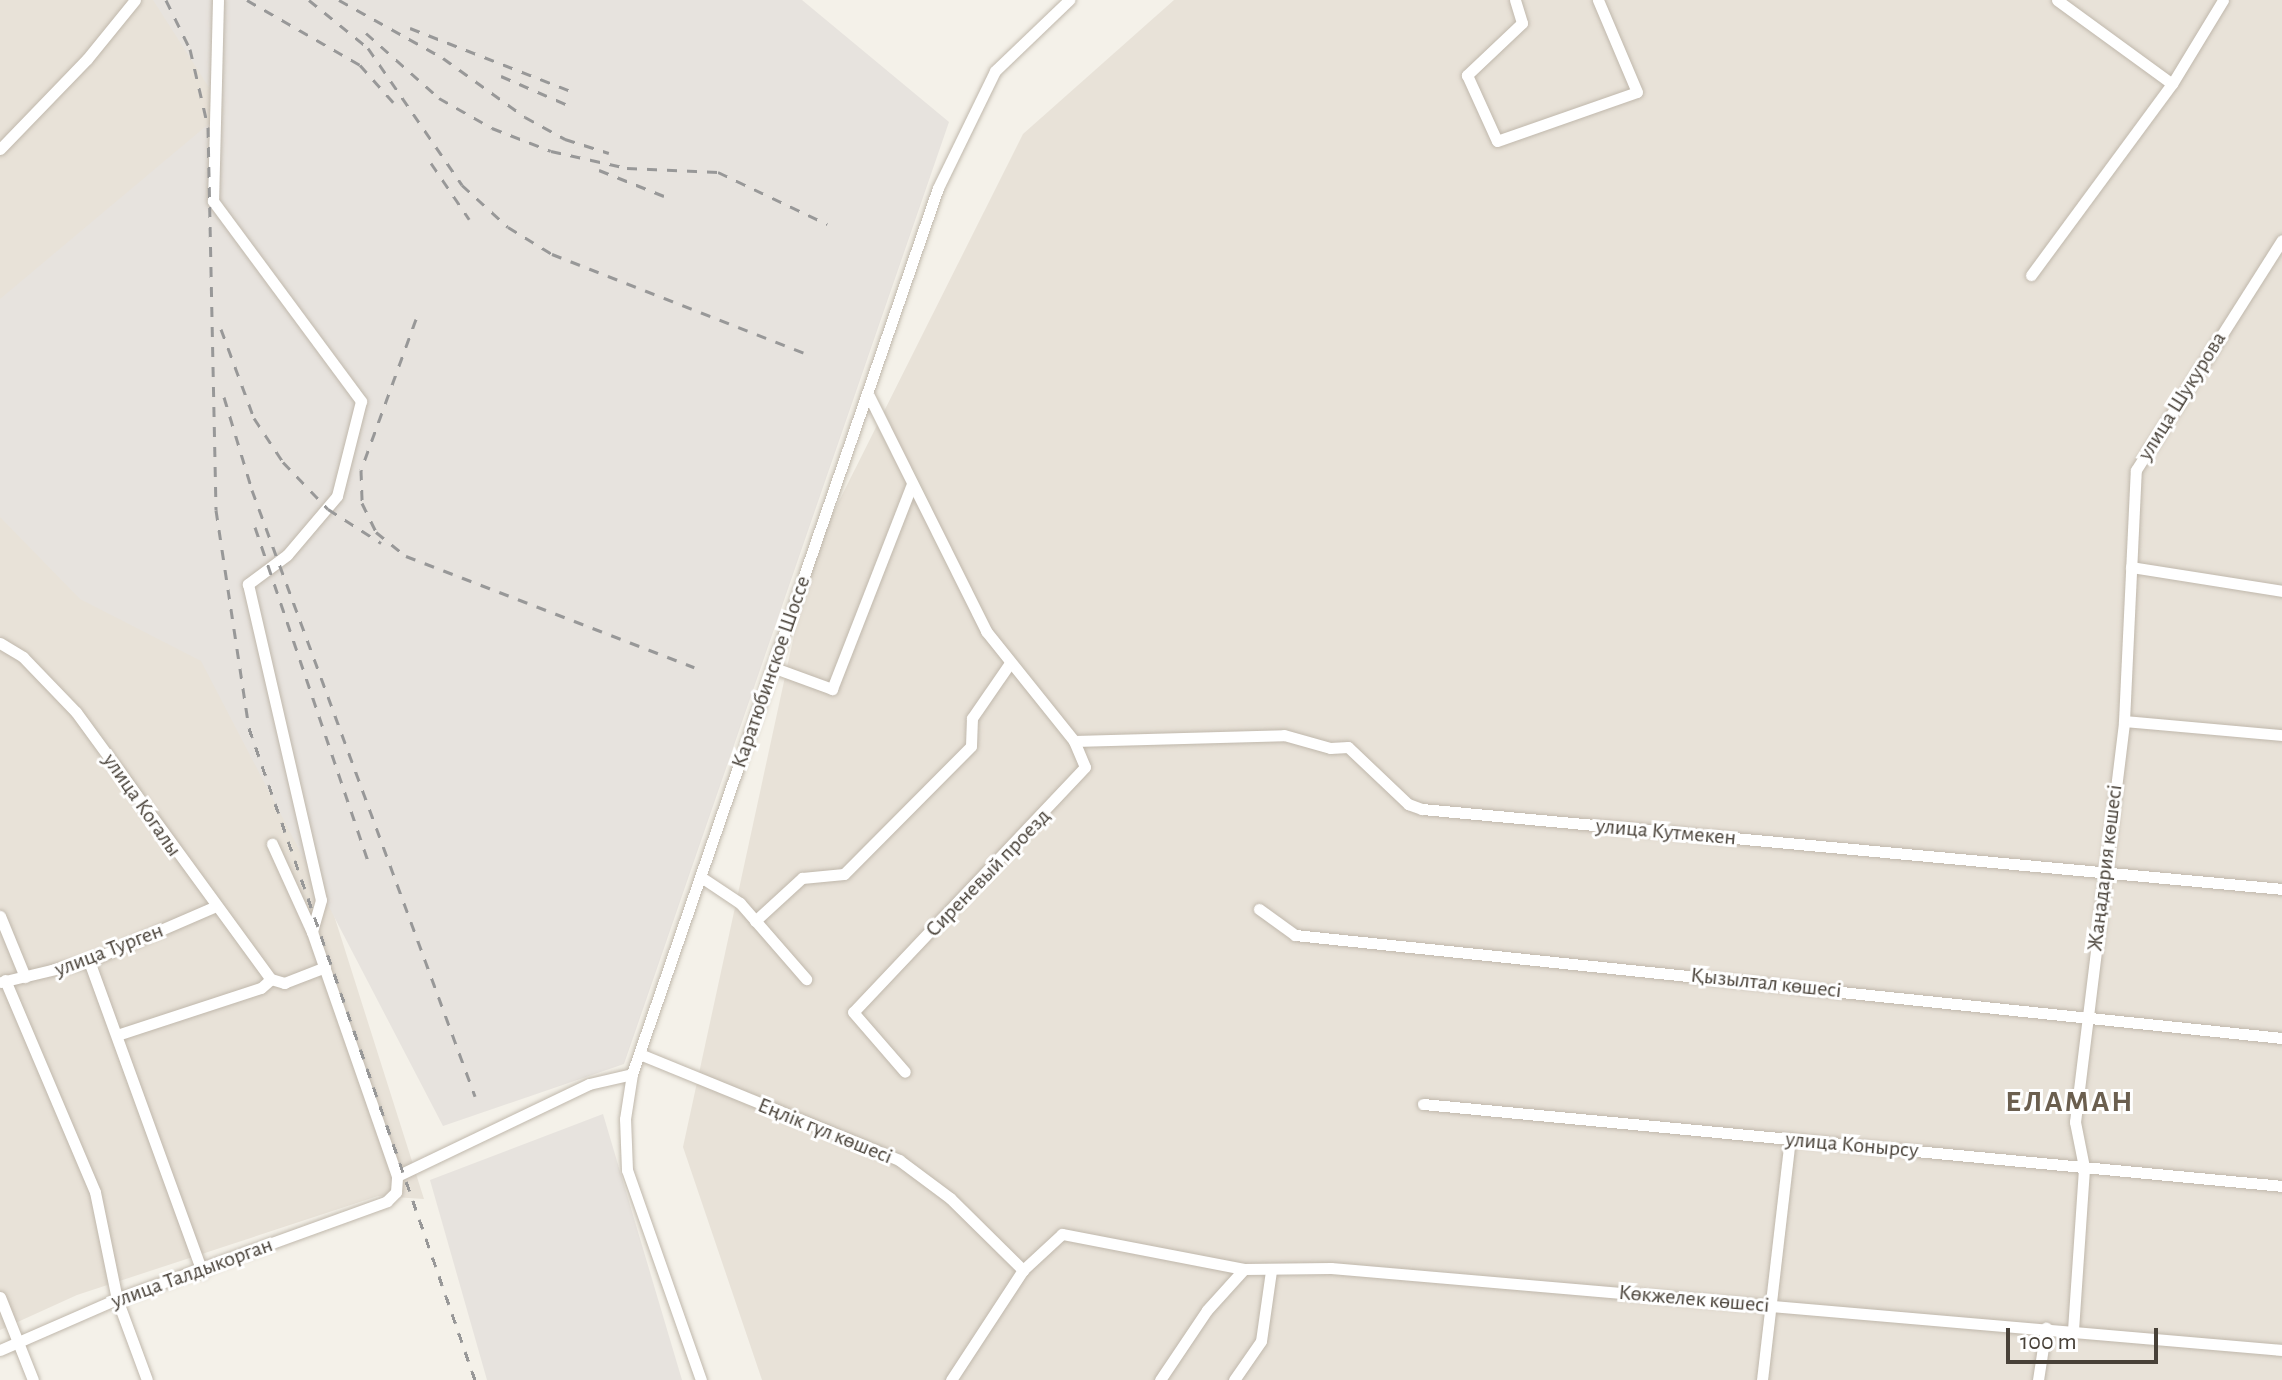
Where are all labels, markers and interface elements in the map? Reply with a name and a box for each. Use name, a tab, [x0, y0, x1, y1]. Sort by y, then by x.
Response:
street label: улица Шукурова	[2132, 327, 2232, 465]
street label: Каратюбинское Шоссе	[726, 572, 816, 772]
street label: улица Когалы	[97, 748, 187, 862]
street label: Жаңадария көшесі	[2082, 783, 2128, 953]
street label: Сиреневый проезд	[920, 803, 1056, 943]
street label: улица Кутмекен	[1595, 813, 1737, 851]
street label: улица Турген	[51, 917, 167, 983]
street label: Қызылтал көшесі	[1689, 962, 1843, 1004]
district label: ЕЛАМАН	[2005, 1084, 2135, 1120]
street label: Еңлік гүл көшесі	[754, 1092, 896, 1170]
street label: улица Конырсу	[1784, 1126, 1920, 1164]
street label: улица Талдыкорган	[108, 1232, 276, 1314]
street label: Көкжелек көшесі	[1618, 1279, 1770, 1319]
scale bar	[2010, 1312, 2162, 1362]
text: 100 m	[2020, 1330, 2077, 1354]

